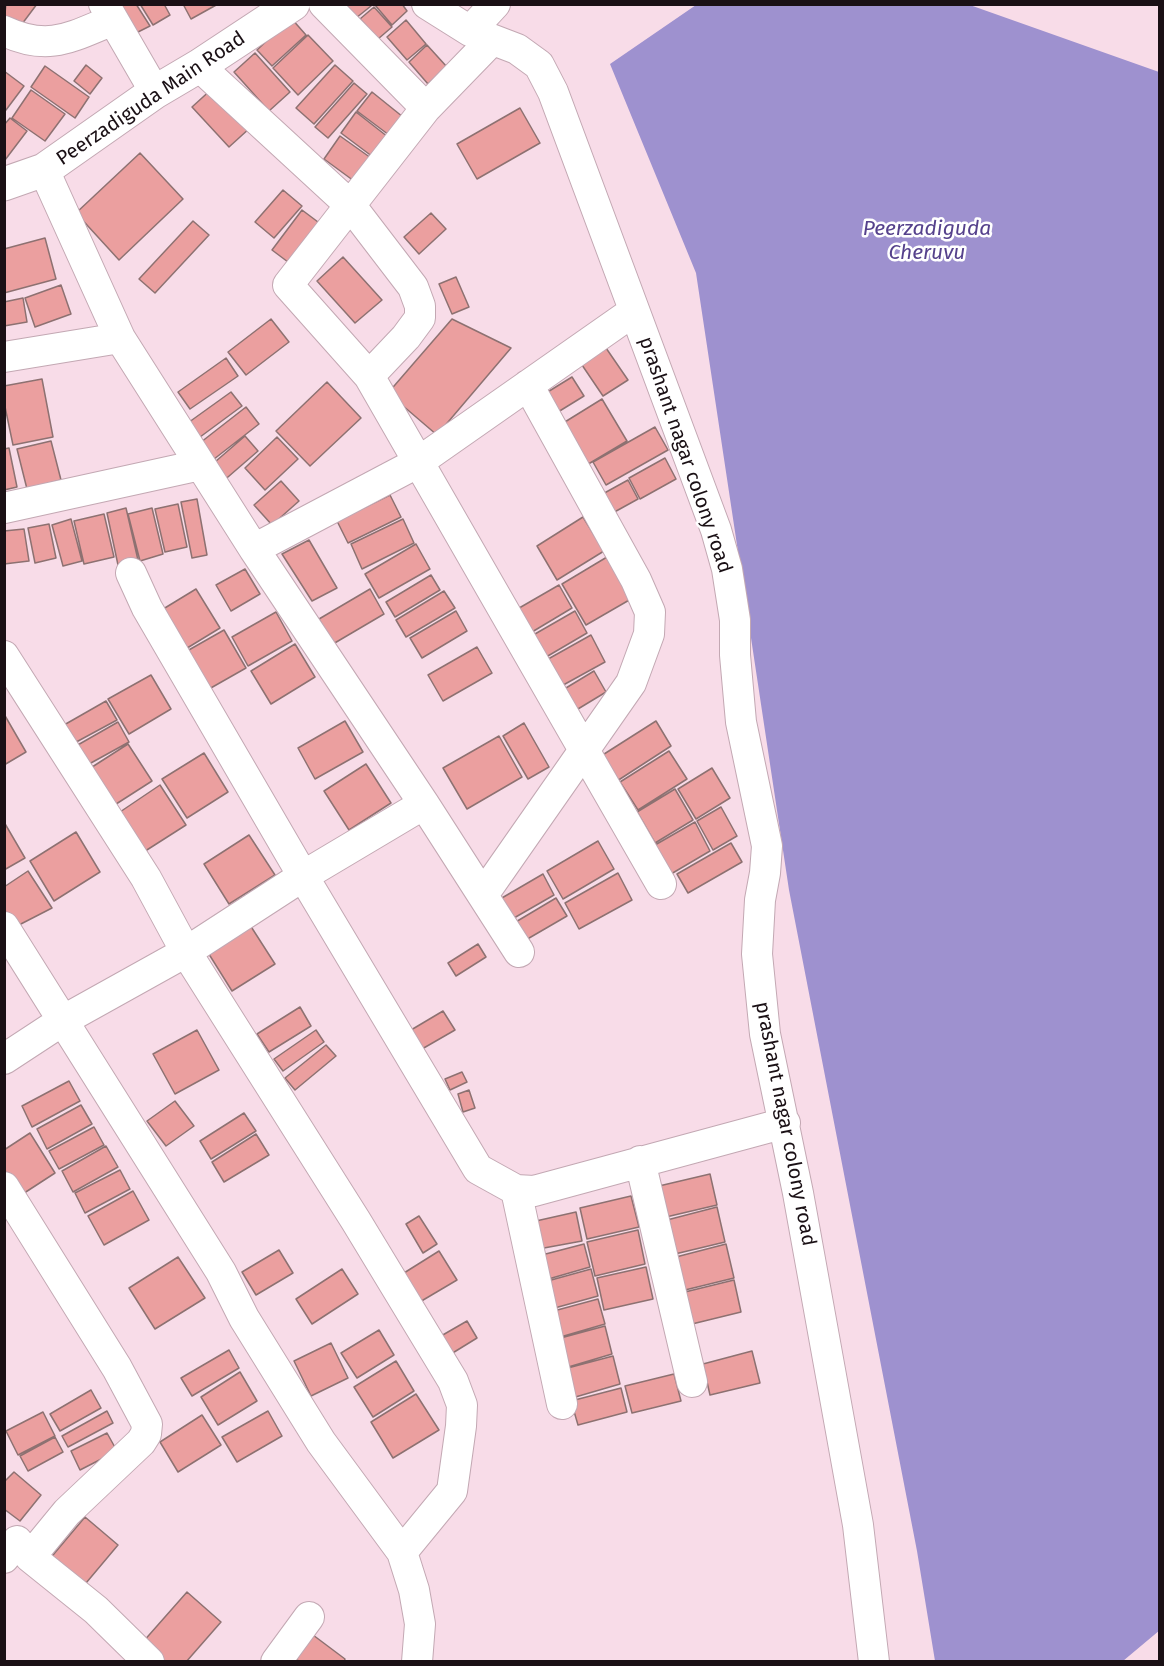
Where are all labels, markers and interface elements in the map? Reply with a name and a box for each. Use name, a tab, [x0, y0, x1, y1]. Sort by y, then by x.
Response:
street label: Peerzadiguda Main Road	[52, 27, 250, 171]
water label: Peerzadiguda Cheruvu	[863, 216, 991, 266]
street label: prashant nagar colony road	[633, 334, 737, 576]
street label: prashant nagar colony road	[750, 1000, 820, 1248]

